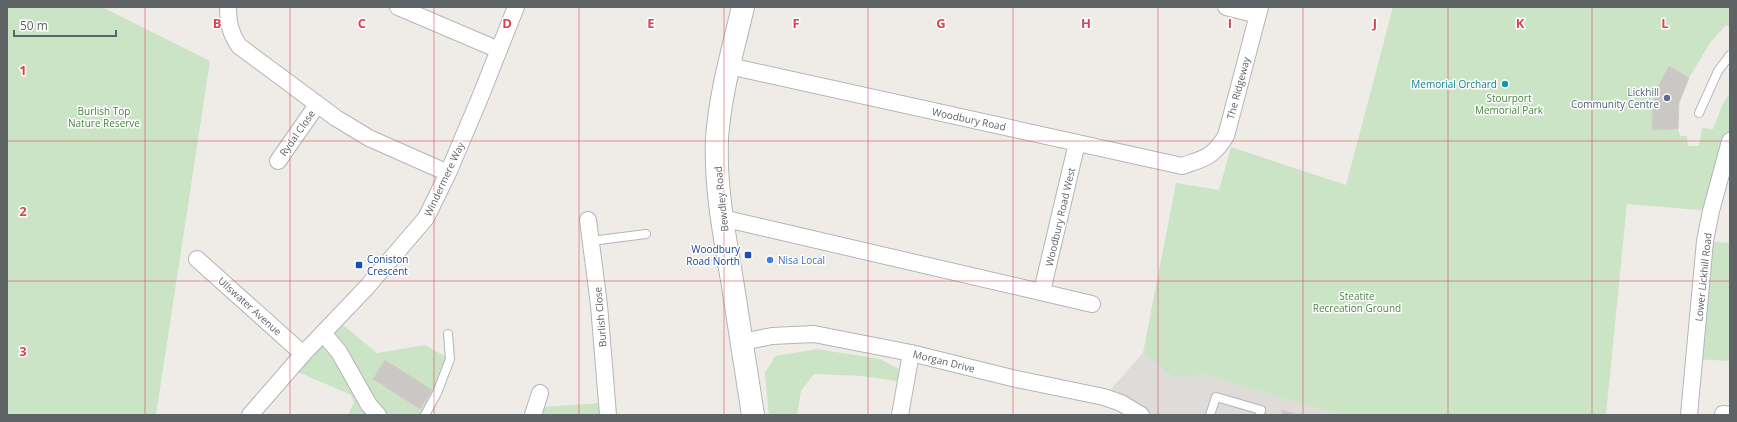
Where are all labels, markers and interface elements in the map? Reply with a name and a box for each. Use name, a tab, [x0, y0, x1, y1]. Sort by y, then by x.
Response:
scale bar	[14, 12, 116, 38]
text: B	[213, 14, 222, 32]
text: C	[358, 14, 366, 32]
text: D	[502, 14, 512, 32]
text: E	[647, 14, 655, 32]
text: F	[792, 14, 800, 32]
text: G	[936, 14, 946, 32]
text: H	[1081, 14, 1091, 32]
text: I	[1228, 14, 1232, 32]
text: J	[1372, 14, 1377, 32]
text: K	[1516, 14, 1525, 32]
text: L	[1661, 14, 1669, 32]
text: 50 m	[20, 17, 48, 34]
street label: The Ridgeway	[1223, 54, 1253, 121]
text: 1	[19, 61, 27, 79]
place label: Memorial Orchard	[1411, 77, 1497, 91]
marker: Memorial Orchard	[1500, 79, 1510, 89]
place label: Lickhill Community Centre	[1571, 85, 1659, 111]
park label: Stourport Memorial Park	[1475, 91, 1544, 117]
marker: Lickhill Community Centre	[1662, 93, 1672, 103]
park label: Burlish Top Nature Reserve	[68, 104, 140, 130]
street label: Woodbury Road	[931, 104, 1007, 134]
street label: Rydal Close	[276, 107, 318, 159]
street label: Windermere Way	[421, 139, 468, 219]
street label: Bewdley Road	[711, 166, 731, 232]
street label: Woodbury Road West	[1042, 166, 1078, 268]
text: 2	[19, 202, 27, 220]
street label: Lower Lickhill Road	[1691, 232, 1715, 322]
place label: Woodbury Road North	[686, 242, 741, 268]
marker: Woodbury Road North	[743, 250, 753, 260]
place label: Coniston Crescent	[367, 252, 408, 278]
place label: Nisa Local	[778, 253, 825, 267]
marker: Nisa Local	[765, 255, 775, 265]
marker: Coniston Crescent	[354, 260, 364, 270]
street label: Ullswater Avenue	[215, 274, 285, 339]
street label: Burlish Close	[590, 286, 610, 348]
park label: Steatite Recreation Ground	[1313, 289, 1401, 315]
text: 3	[19, 342, 27, 360]
street label: Morgan Drive	[912, 347, 977, 376]

